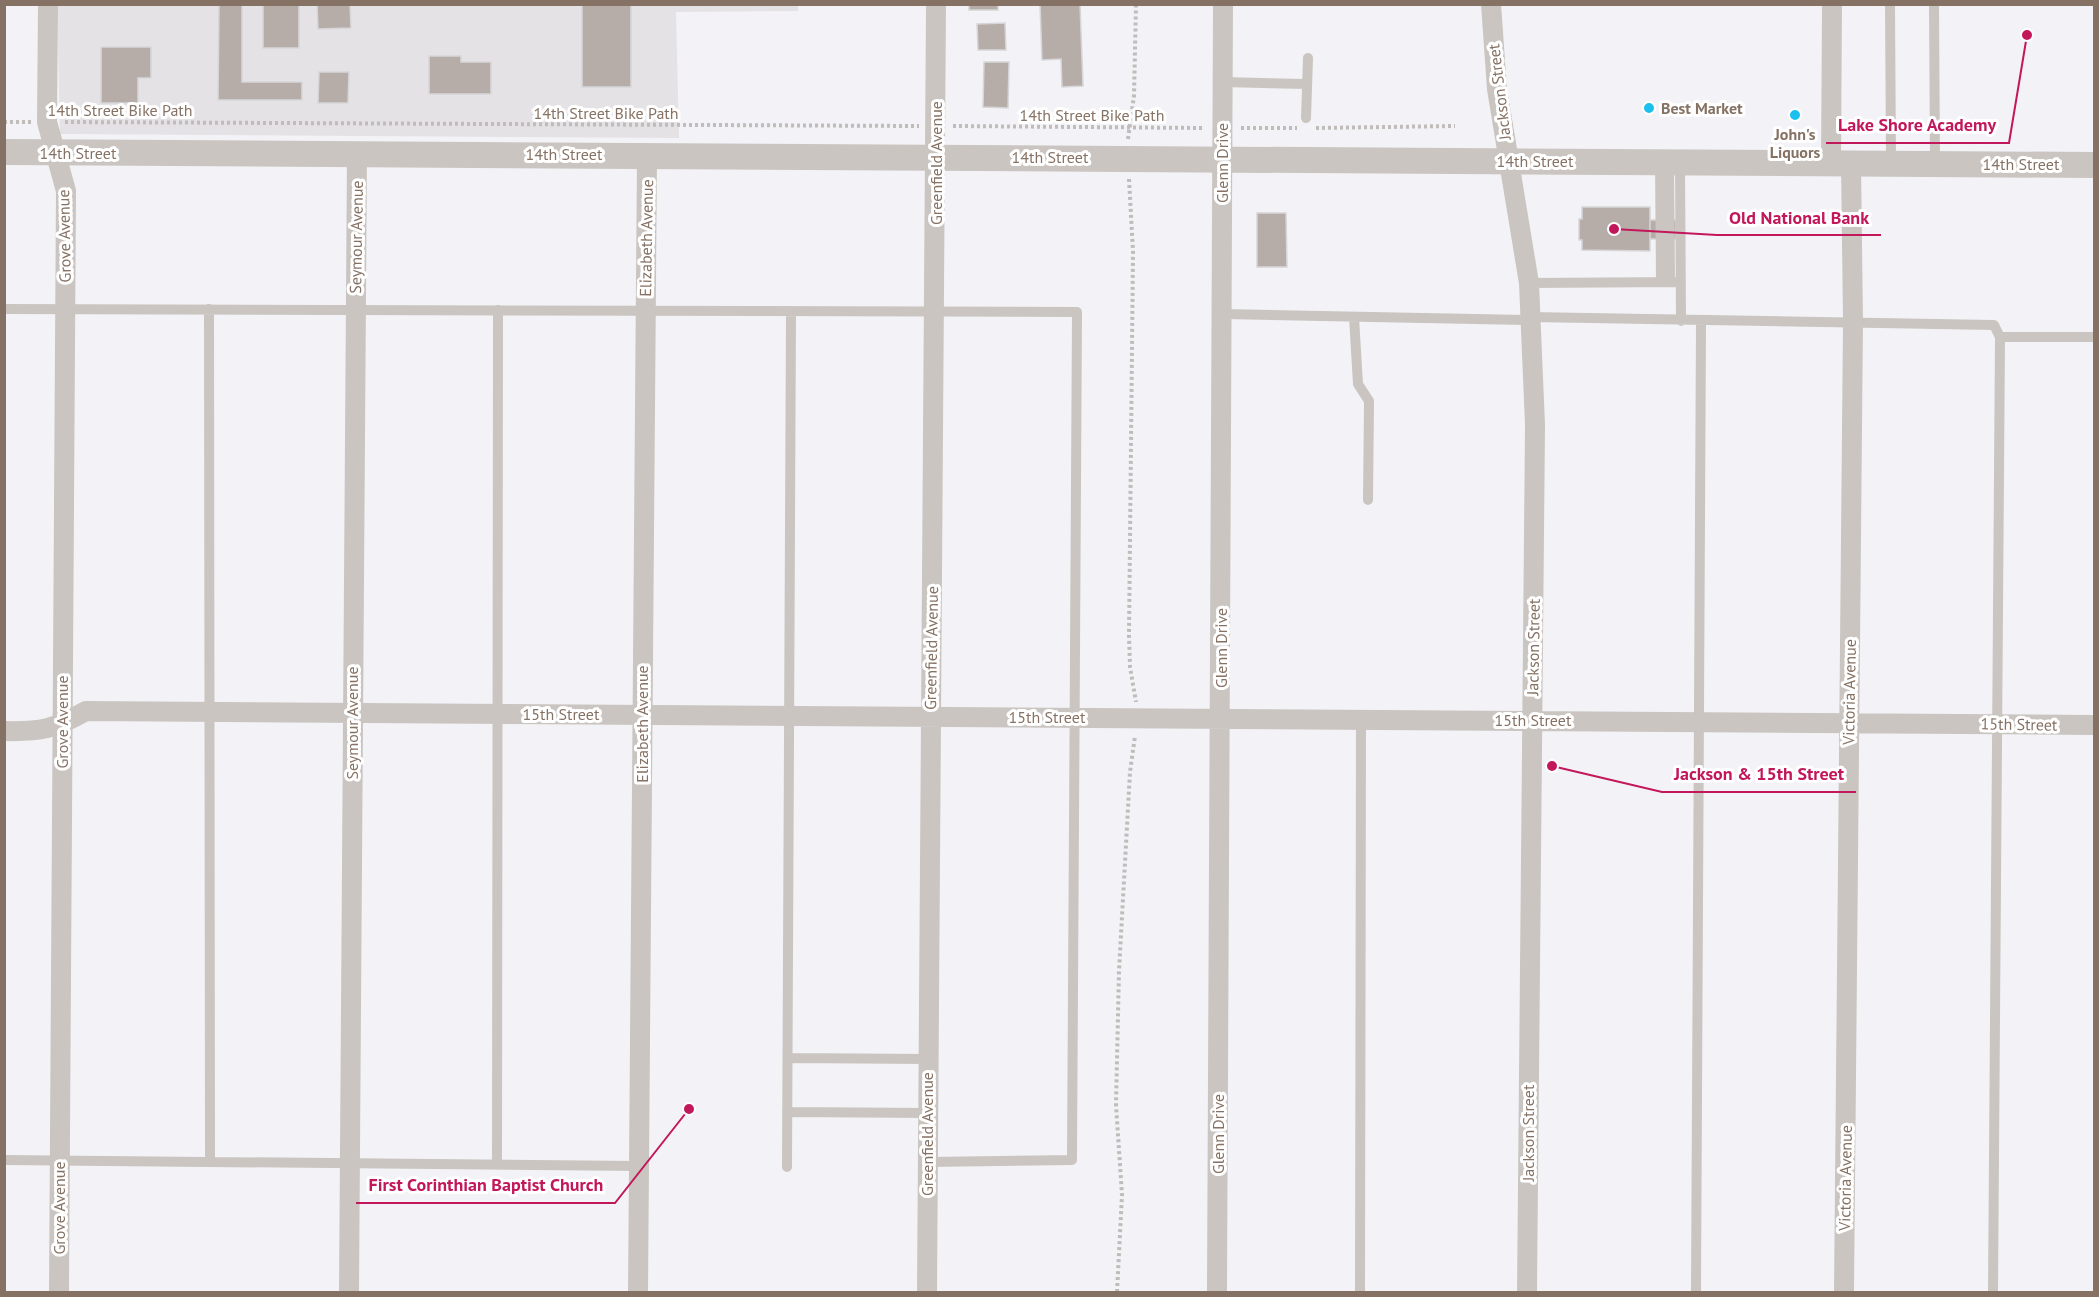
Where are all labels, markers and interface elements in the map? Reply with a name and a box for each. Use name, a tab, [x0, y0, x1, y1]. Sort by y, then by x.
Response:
street label: Jackson Street	[1483, 42, 1515, 142]
place label: Best Market	[1661, 98, 1743, 118]
street label: 14th Street Bike Path	[47, 100, 193, 120]
street label: Greenfield Avenue	[926, 101, 946, 225]
marker: Best Market	[1642, 101, 1656, 115]
street label: 14th Street Bike Path	[533, 103, 679, 123]
street label: 14th Street Bike Path	[1019, 105, 1165, 125]
callout: Lake Shore Academy	[1826, 107, 2009, 143]
marker: John's Liquors	[1788, 108, 1802, 122]
text: Lake Shore Academy	[1838, 113, 1996, 136]
street label: Glenn Drive	[1212, 123, 1232, 203]
place label: John's Liquors	[1770, 124, 1821, 162]
street label: 14th Street	[40, 143, 117, 163]
street label: 14th Street	[526, 144, 603, 164]
street label: 14th Street	[1012, 147, 1089, 167]
street label: 14th Street	[1497, 151, 1574, 171]
street label: 14th Street	[1983, 154, 2060, 174]
street label: Elizabeth Avenue	[635, 179, 657, 297]
street label: Seymour Avenue	[345, 180, 367, 294]
street label: Grove Avenue	[53, 189, 75, 283]
callout: Old National Bank	[1717, 199, 1881, 235]
text: Old National Bank	[1729, 206, 1869, 229]
street label: Greenfield Avenue	[920, 586, 942, 710]
street label: Jackson Street	[1522, 598, 1544, 697]
street label: Glenn Drive	[1211, 608, 1231, 688]
street label: Victoria Avenue	[1838, 639, 1860, 746]
street label: Elizabeth Avenue	[632, 665, 652, 783]
street label: Seymour Avenue	[342, 666, 362, 780]
street label: Grove Avenue	[52, 675, 72, 769]
street label: 15th Street	[523, 704, 600, 724]
street label: 15th Street	[1009, 707, 1086, 727]
street label: 15th Street	[1495, 710, 1572, 730]
street label: 15th Street	[1980, 713, 2058, 735]
callout: Jackson & 15th Street	[1662, 756, 1856, 792]
text: Jackson & 15th Street	[1673, 762, 1845, 785]
street label: Greenfield Avenue	[917, 1072, 937, 1196]
street label: Jackson Street	[1518, 1084, 1538, 1182]
street label: Glenn Drive	[1208, 1094, 1228, 1174]
street label: Victoria Avenue	[1834, 1125, 1856, 1232]
street label: Grove Avenue	[49, 1161, 69, 1255]
callout: First Corinthian Baptist Church	[356, 1167, 615, 1203]
text: First Corinthian Baptist Church	[369, 1173, 603, 1196]

